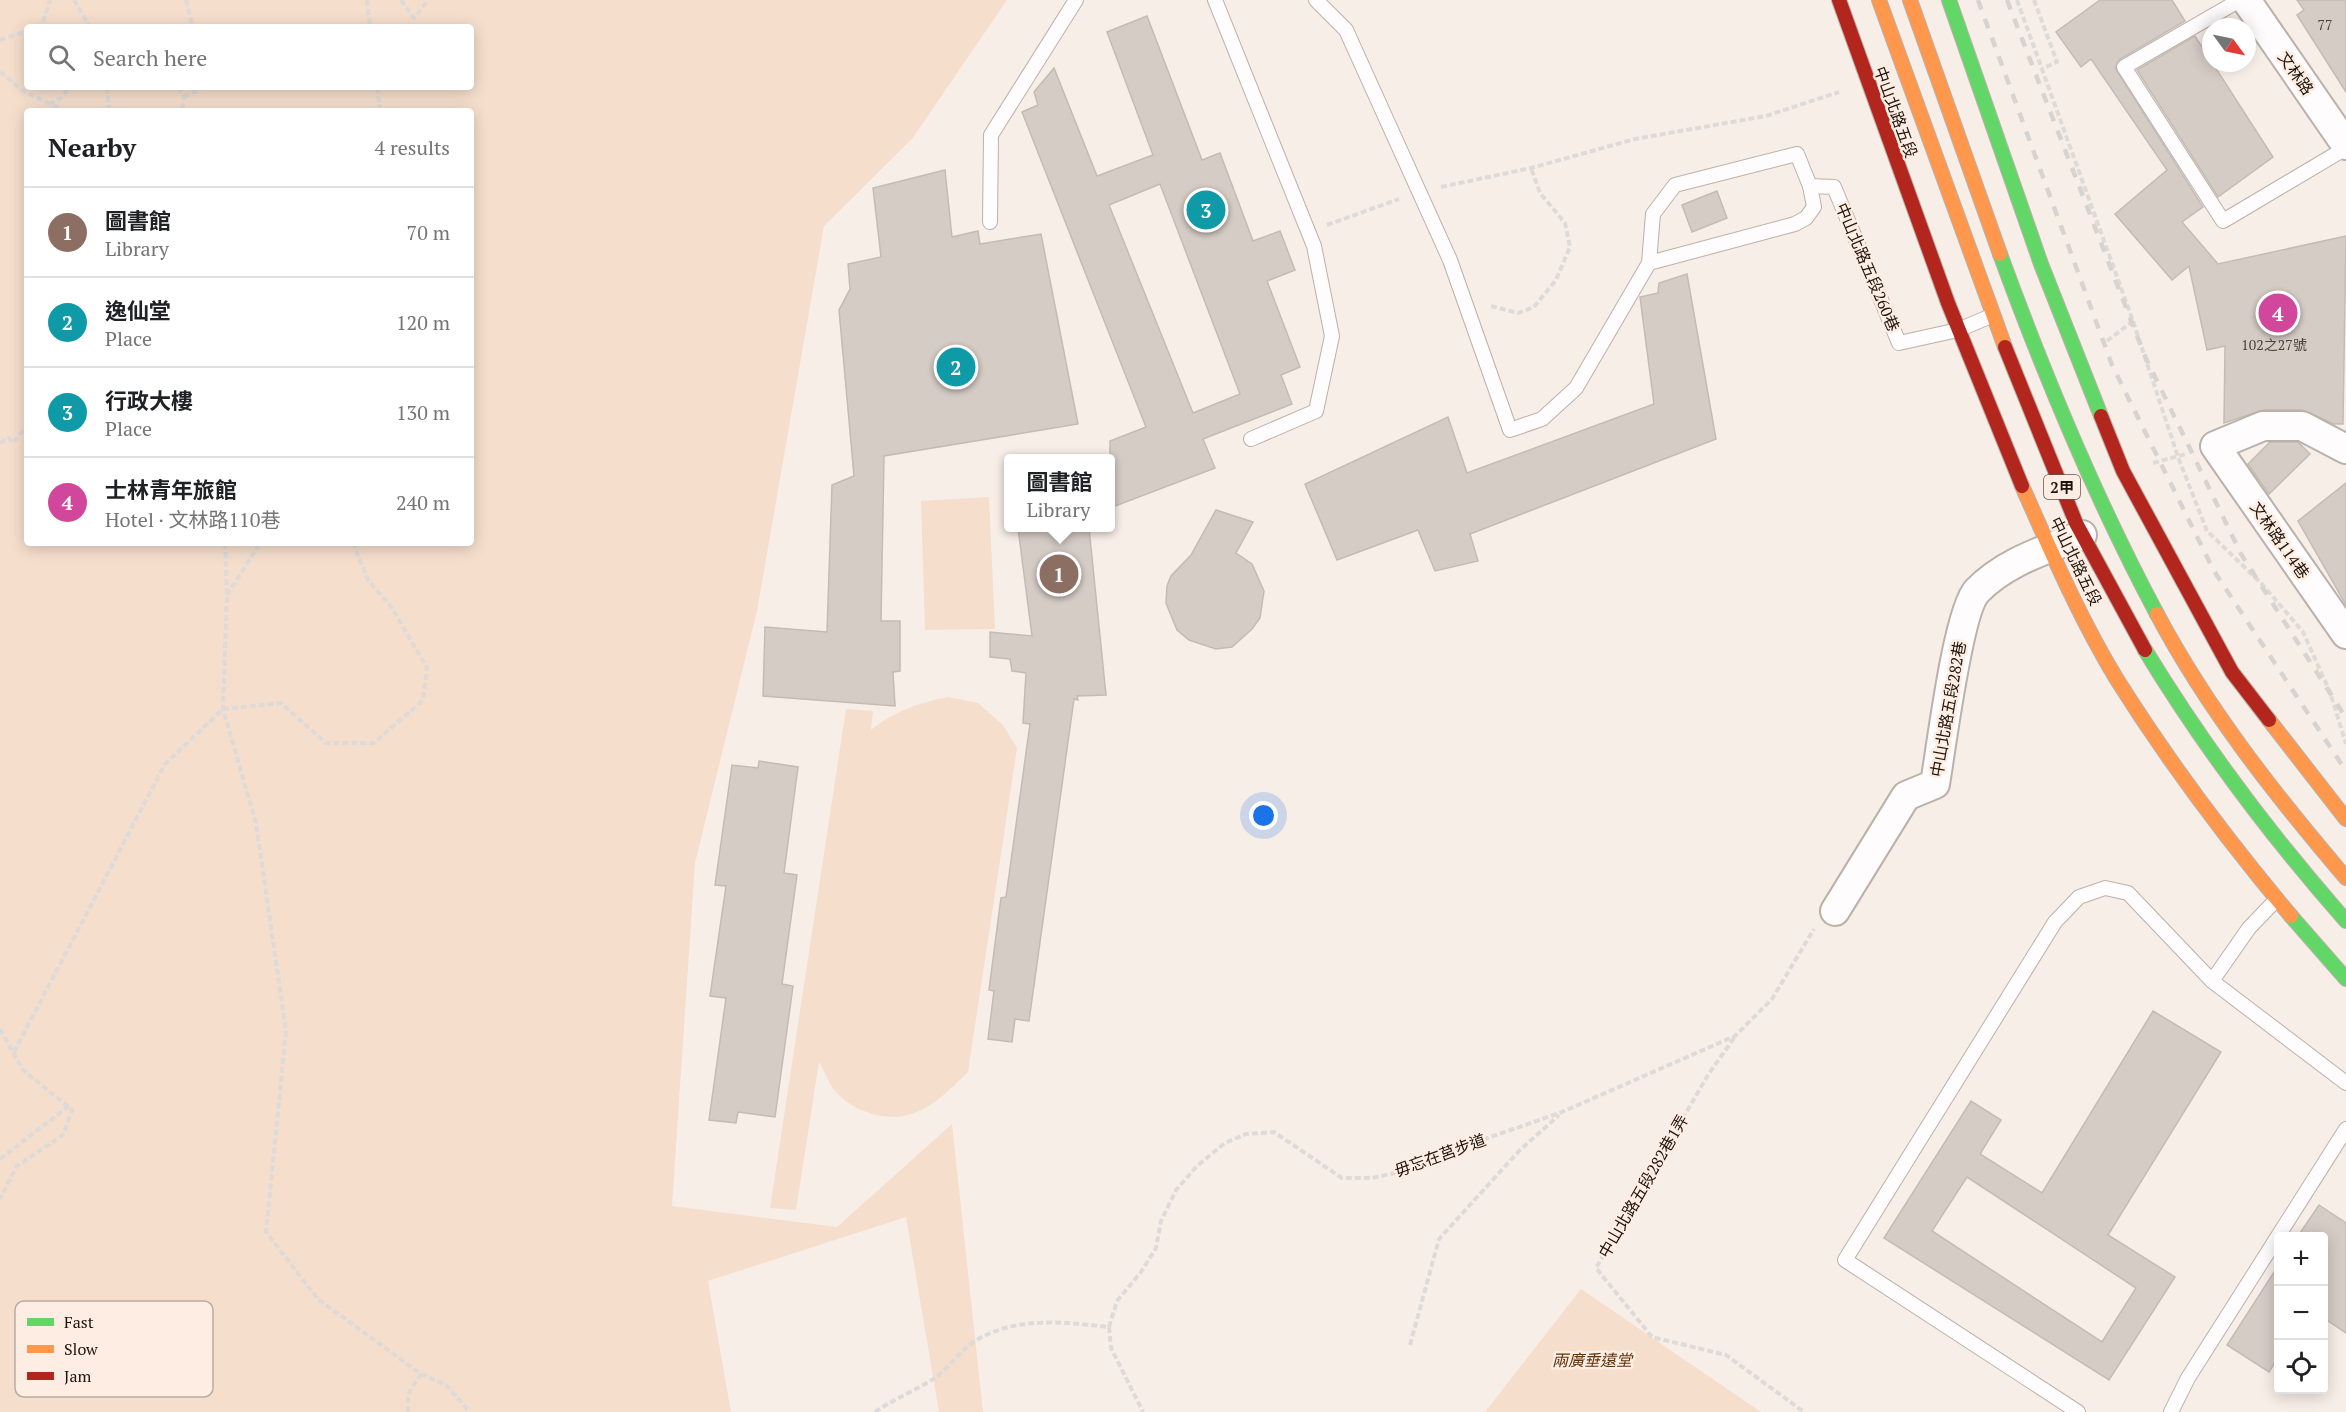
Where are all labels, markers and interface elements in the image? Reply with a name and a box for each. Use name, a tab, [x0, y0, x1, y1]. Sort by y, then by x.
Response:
house number: 77	[2318, 15, 2332, 34]
north arrow	[2202, 18, 2256, 72]
search box	[24, 24, 474, 90]
icon: search	[45, 41, 78, 74]
text: Search here	[93, 43, 207, 72]
street label: 文林路	[2273, 47, 2319, 99]
street label: 中山北路五段	[1869, 63, 1923, 161]
text: Nearby	[48, 130, 136, 164]
text: 4 results	[375, 134, 450, 161]
pin: 3	[1186, 188, 1226, 232]
street label: 中山北路五段260巷	[1831, 199, 1905, 335]
text: 圖書館	[105, 206, 171, 235]
text: 1	[62, 219, 73, 246]
text: 70 m	[407, 219, 450, 246]
text: Library	[105, 235, 169, 262]
pin: 4	[2258, 290, 2298, 336]
text: 逸仙堂	[105, 296, 171, 325]
text: 2	[62, 309, 73, 336]
text: 120 m	[396, 309, 450, 336]
text: Place	[105, 325, 152, 352]
house number: 102之27號	[2241, 335, 2307, 354]
pin: 2	[936, 344, 976, 389]
text: 行政大樓	[105, 386, 193, 415]
text: 3	[62, 399, 73, 426]
text: 130 m	[396, 399, 450, 426]
text: Place	[105, 415, 152, 442]
popup	[1004, 454, 1115, 532]
text: 圖書館	[1026, 467, 1093, 496]
text: 士林青年旅館	[105, 475, 237, 504]
road number: 2甲	[2044, 475, 2080, 499]
text: 4	[62, 489, 73, 516]
text: 240 m	[396, 489, 450, 516]
text: Library	[1026, 496, 1090, 523]
street label: 文林路114巷	[2245, 497, 2315, 583]
text: Hotel · 文林路110巷	[105, 506, 280, 533]
street label: 中山北路五段	[2045, 513, 2107, 609]
pin: 1	[1040, 552, 1078, 596]
street label: 中山北路五段282巷	[1925, 639, 1971, 779]
your location	[1249, 801, 1278, 830]
street label: 中山北路五段282巷1弄	[1593, 1110, 1693, 1262]
street label: 毋忘在莒步道	[1391, 1128, 1489, 1182]
map controls	[2274, 1232, 2328, 1394]
button: +	[2274, 1232, 2328, 1286]
button: −	[2274, 1286, 2328, 1340]
legend	[15, 1301, 213, 1397]
text: Fast	[64, 1311, 94, 1333]
text: Slow	[64, 1338, 98, 1360]
button: locate	[2274, 1340, 2328, 1394]
park label: 兩廣垂遠堂	[1552, 1349, 1634, 1371]
text: Jam	[64, 1365, 92, 1387]

